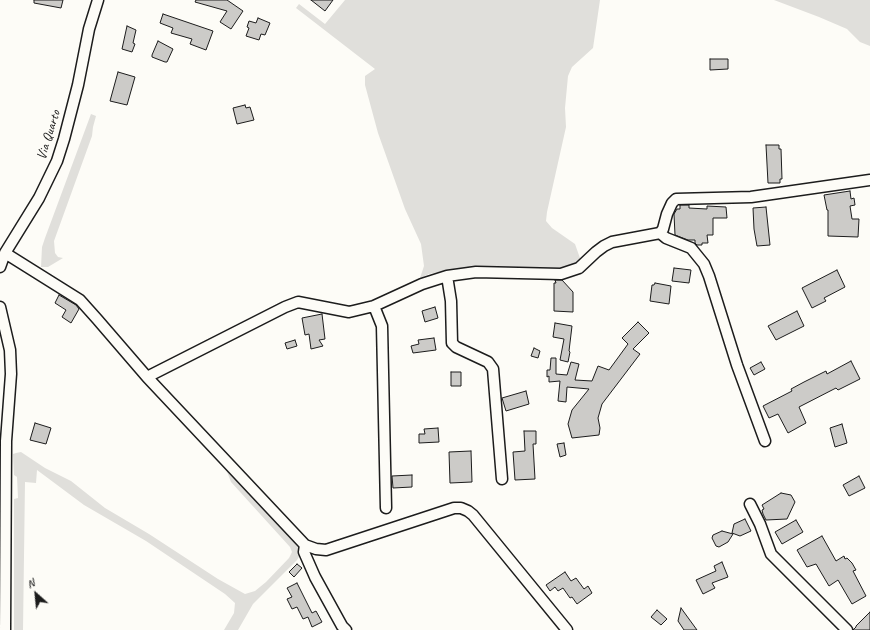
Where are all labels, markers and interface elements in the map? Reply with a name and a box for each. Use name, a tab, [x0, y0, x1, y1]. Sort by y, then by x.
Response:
street label: Via Quarto	[34, 108, 64, 162]
north arrow	[16, 574, 56, 614]
text: N	[24, 576, 37, 591]

